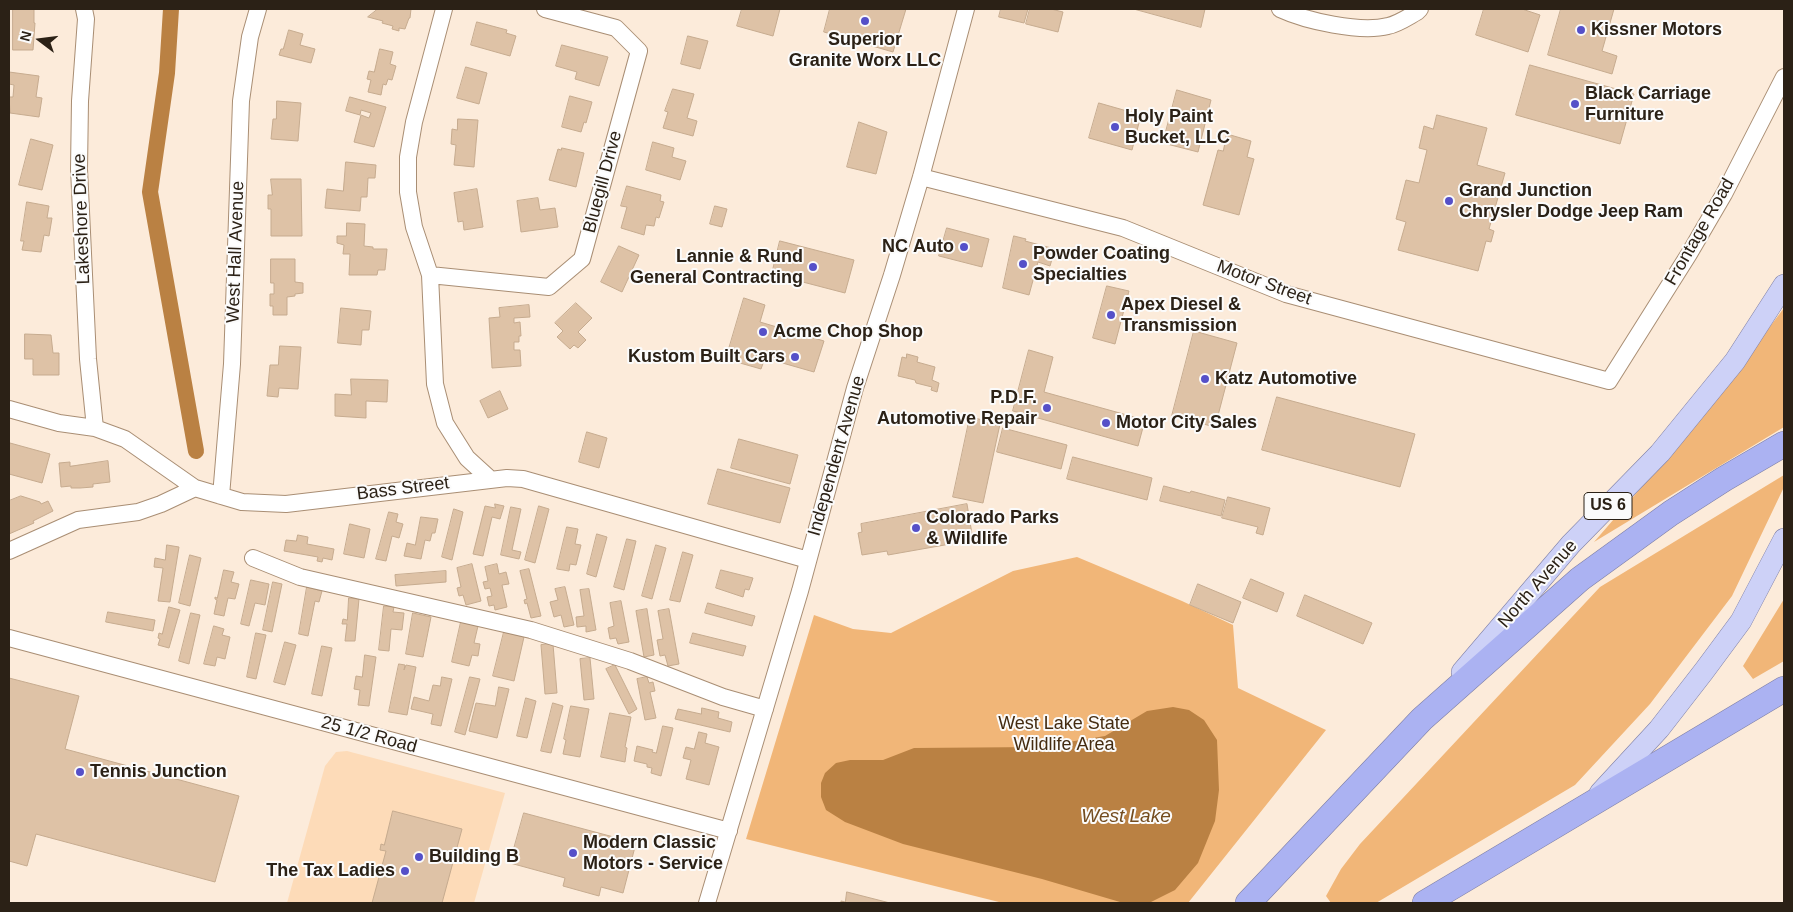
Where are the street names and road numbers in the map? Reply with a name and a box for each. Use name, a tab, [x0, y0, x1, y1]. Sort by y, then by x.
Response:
street label: Bluegill Drive	[579, 128, 627, 236]
street label: Lakeshore Drive	[69, 153, 95, 285]
street label: Frontage Road	[1661, 175, 1739, 289]
street label: West Hall Avenue	[223, 180, 249, 324]
street label: Motor Street	[1214, 256, 1314, 310]
street label: Independent Avenue	[804, 373, 870, 539]
street label: Bass Street	[356, 473, 450, 505]
road number: US 6	[1584, 492, 1632, 520]
street label: North Avenue	[1494, 536, 1582, 632]
street label: 25 1/2 Road	[319, 712, 419, 758]

